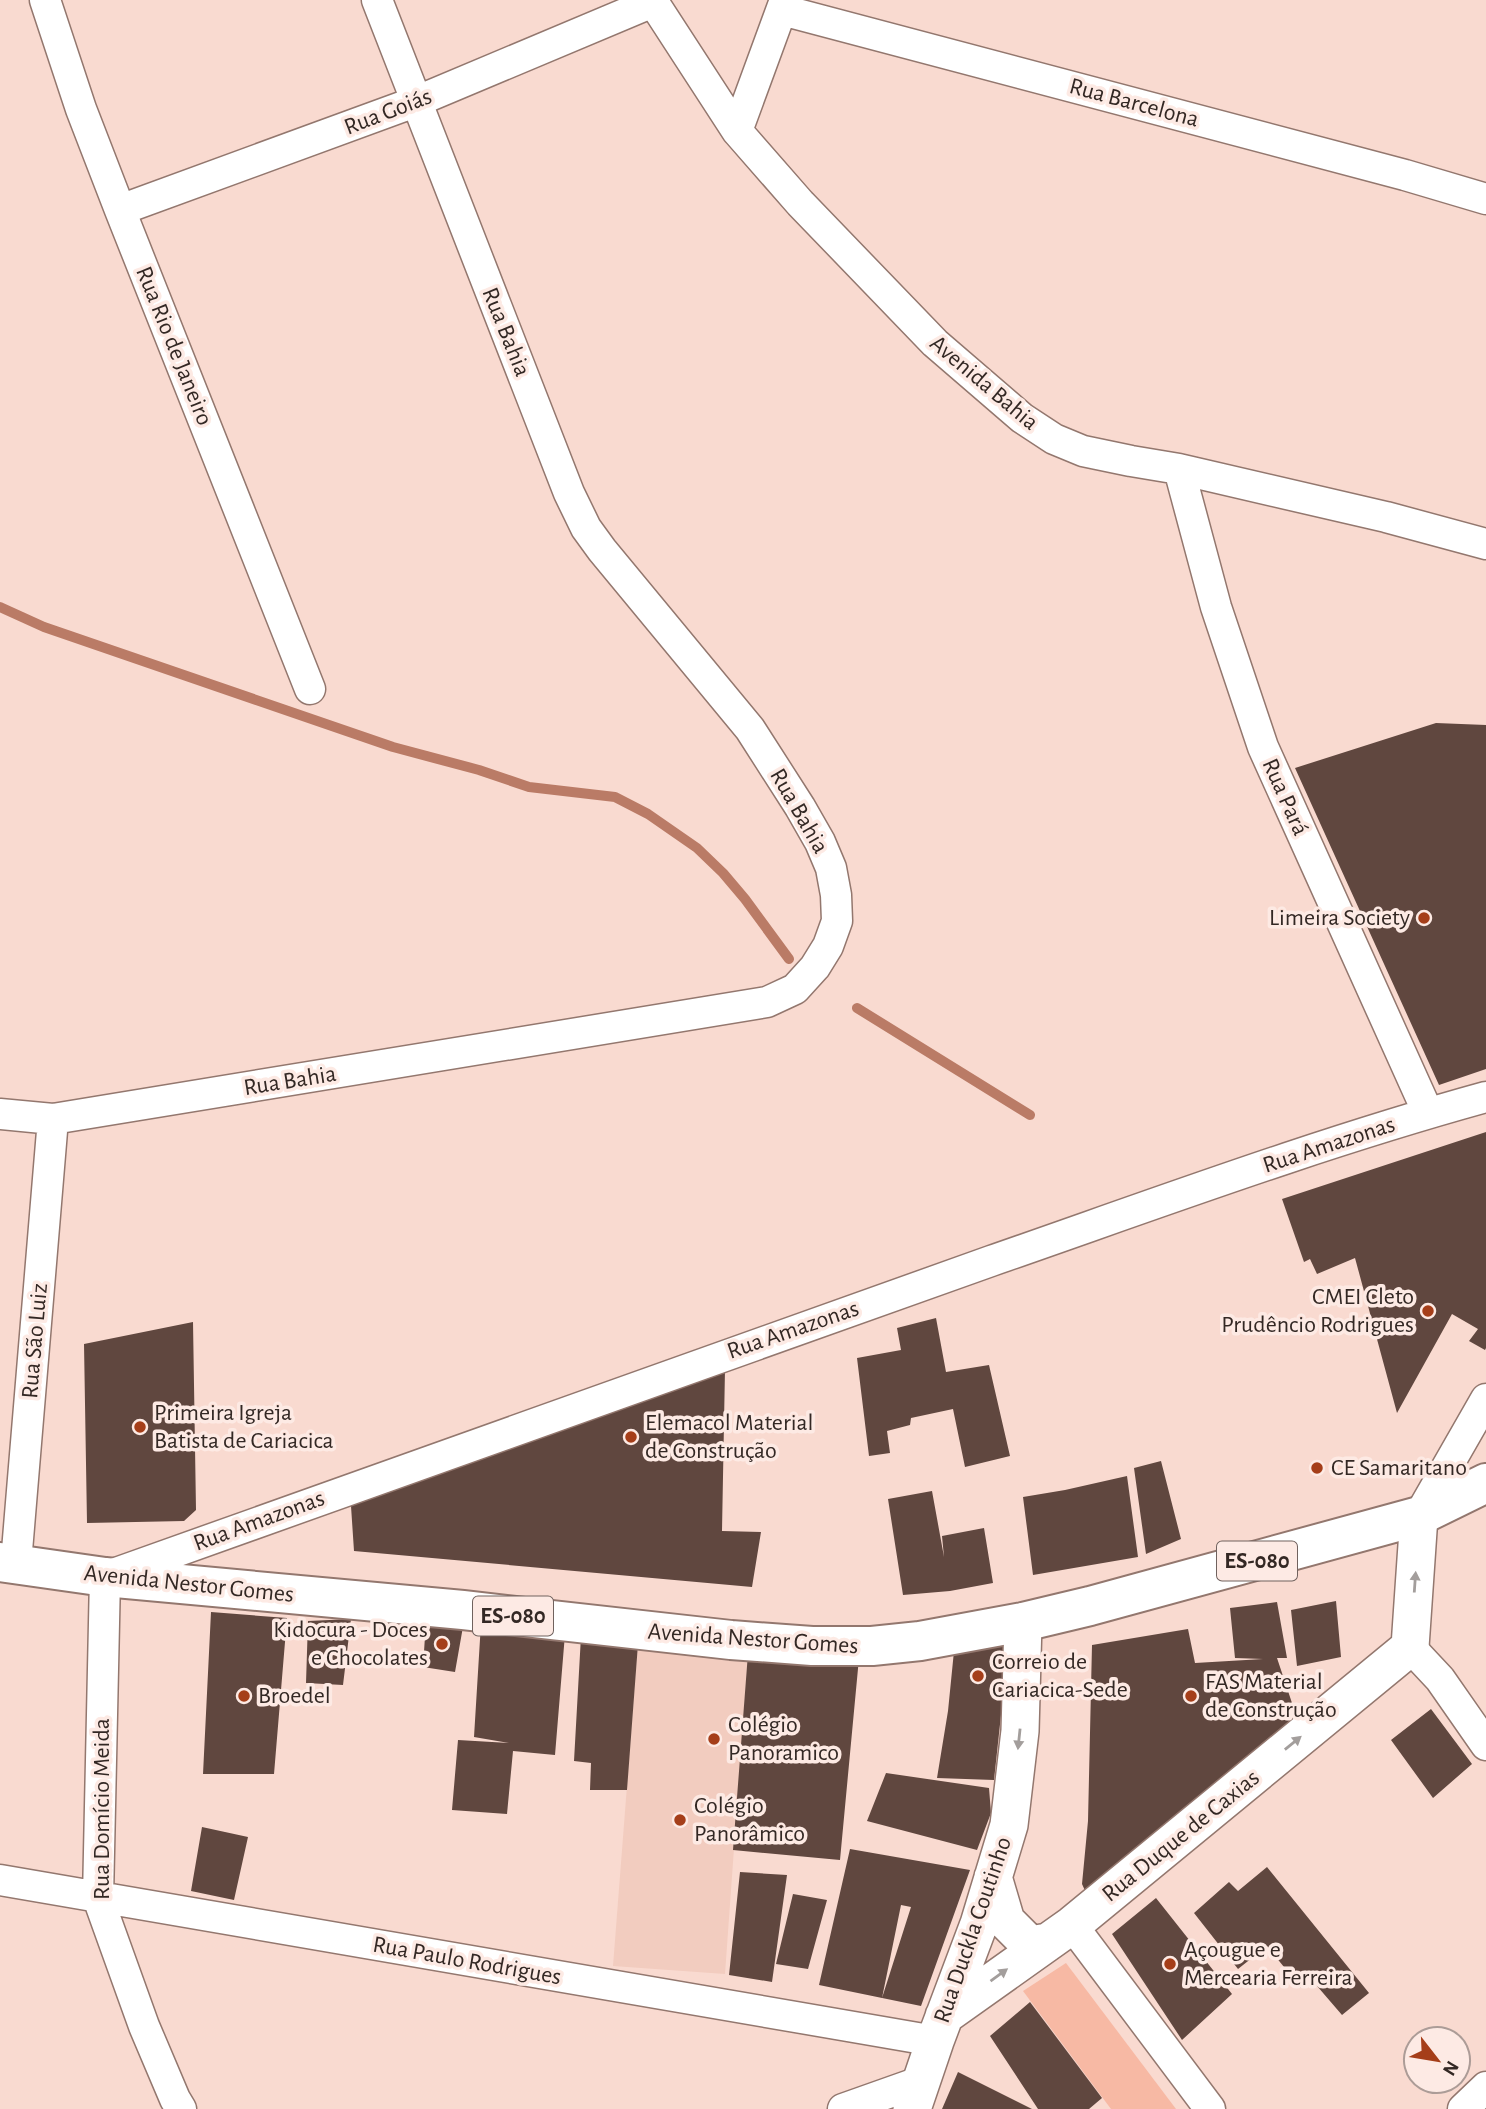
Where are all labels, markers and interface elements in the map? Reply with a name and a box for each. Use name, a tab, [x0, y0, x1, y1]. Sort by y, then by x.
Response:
street label: Rua Barcelona	[1067, 74, 1201, 132]
street label: Rua Goiás	[341, 84, 435, 140]
street label: Rua Rio de Janeiro	[131, 263, 217, 429]
street label: Rua Bahia	[477, 284, 535, 380]
street label: Avenida Bahia	[925, 331, 1043, 435]
street label: Rua Pará	[1257, 755, 1313, 839]
street label: Rua Bahia	[765, 765, 833, 857]
place label: Limeira Society	[1269, 906, 1410, 930]
marker: Limeira Society	[1416, 910, 1432, 926]
street label: Rua Bahia	[242, 1062, 338, 1100]
street label: Rua Amazonas	[1260, 1112, 1398, 1178]
street label: Rua São Luiz	[18, 1282, 52, 1400]
place label: CMEI Cleto Prudêncio Rodrigues	[1221, 1285, 1414, 1337]
street label: Rua Amazonas	[724, 1296, 862, 1364]
marker: CMEI Cleto Prudêncio Rodrigues	[1420, 1303, 1436, 1319]
place label: Primeira Igreja Batista de Cariacica	[154, 1401, 334, 1453]
place label: Elemacol Material de Construção	[645, 1411, 813, 1463]
marker: Primeira Igreja Batista de Cariacica	[132, 1419, 148, 1435]
marker: Elemacol Material de Construção	[623, 1429, 639, 1445]
place label: CE Samaritano	[1331, 1456, 1467, 1480]
marker: CE Samaritano	[1309, 1460, 1325, 1476]
street label: Rua Amazonas	[190, 1486, 328, 1556]
road number: ES-080	[1217, 1542, 1297, 1580]
street label: Avenida Nestor Gomes	[83, 1561, 295, 1607]
one-way arrow	[1410, 1570, 1421, 1592]
road number: ES-080	[473, 1596, 553, 1636]
place label: Kidocura - Doces e Chocolates	[273, 1618, 428, 1670]
street label: Avenida Nestor Gomes	[647, 1620, 859, 1658]
marker: Kidocura - Doces e Chocolates	[434, 1636, 450, 1652]
place label: Correio de Cariacica-Sede	[992, 1650, 1128, 1702]
marker: Correio de Cariacica-Sede	[970, 1668, 986, 1684]
place label: FAS Material de Construção	[1205, 1670, 1337, 1722]
place label: Broedel	[258, 1684, 331, 1708]
marker: Broedel	[236, 1688, 252, 1704]
marker: FAS Material de Construção	[1183, 1688, 1199, 1704]
place label: Colégio Panoramico	[728, 1713, 839, 1765]
street label: Rua Domício Meida	[90, 1718, 114, 1900]
one-way arrow	[1013, 1729, 1024, 1751]
marker: Colégio Panoramico	[706, 1731, 722, 1747]
one-way arrow	[1284, 1736, 1302, 1751]
street label: Rua Duque de Caxias	[1098, 1765, 1264, 1907]
place label: Colégio Panorâmico	[694, 1794, 805, 1846]
marker: Colégio Panorâmico	[672, 1812, 688, 1828]
street label: Rua Duckla Coutinho	[930, 1834, 1016, 2026]
street label: Rua Paulo Rodrigues	[371, 1933, 563, 1989]
place label: Açougue e Mercearia Ferreira	[1184, 1938, 1353, 1990]
marker: Açougue e Mercearia Ferreira	[1162, 1956, 1178, 1972]
one-way arrow	[990, 1968, 1008, 1983]
north arrow	[1402, 2025, 1472, 2095]
text: N	[1439, 2057, 1462, 2079]

